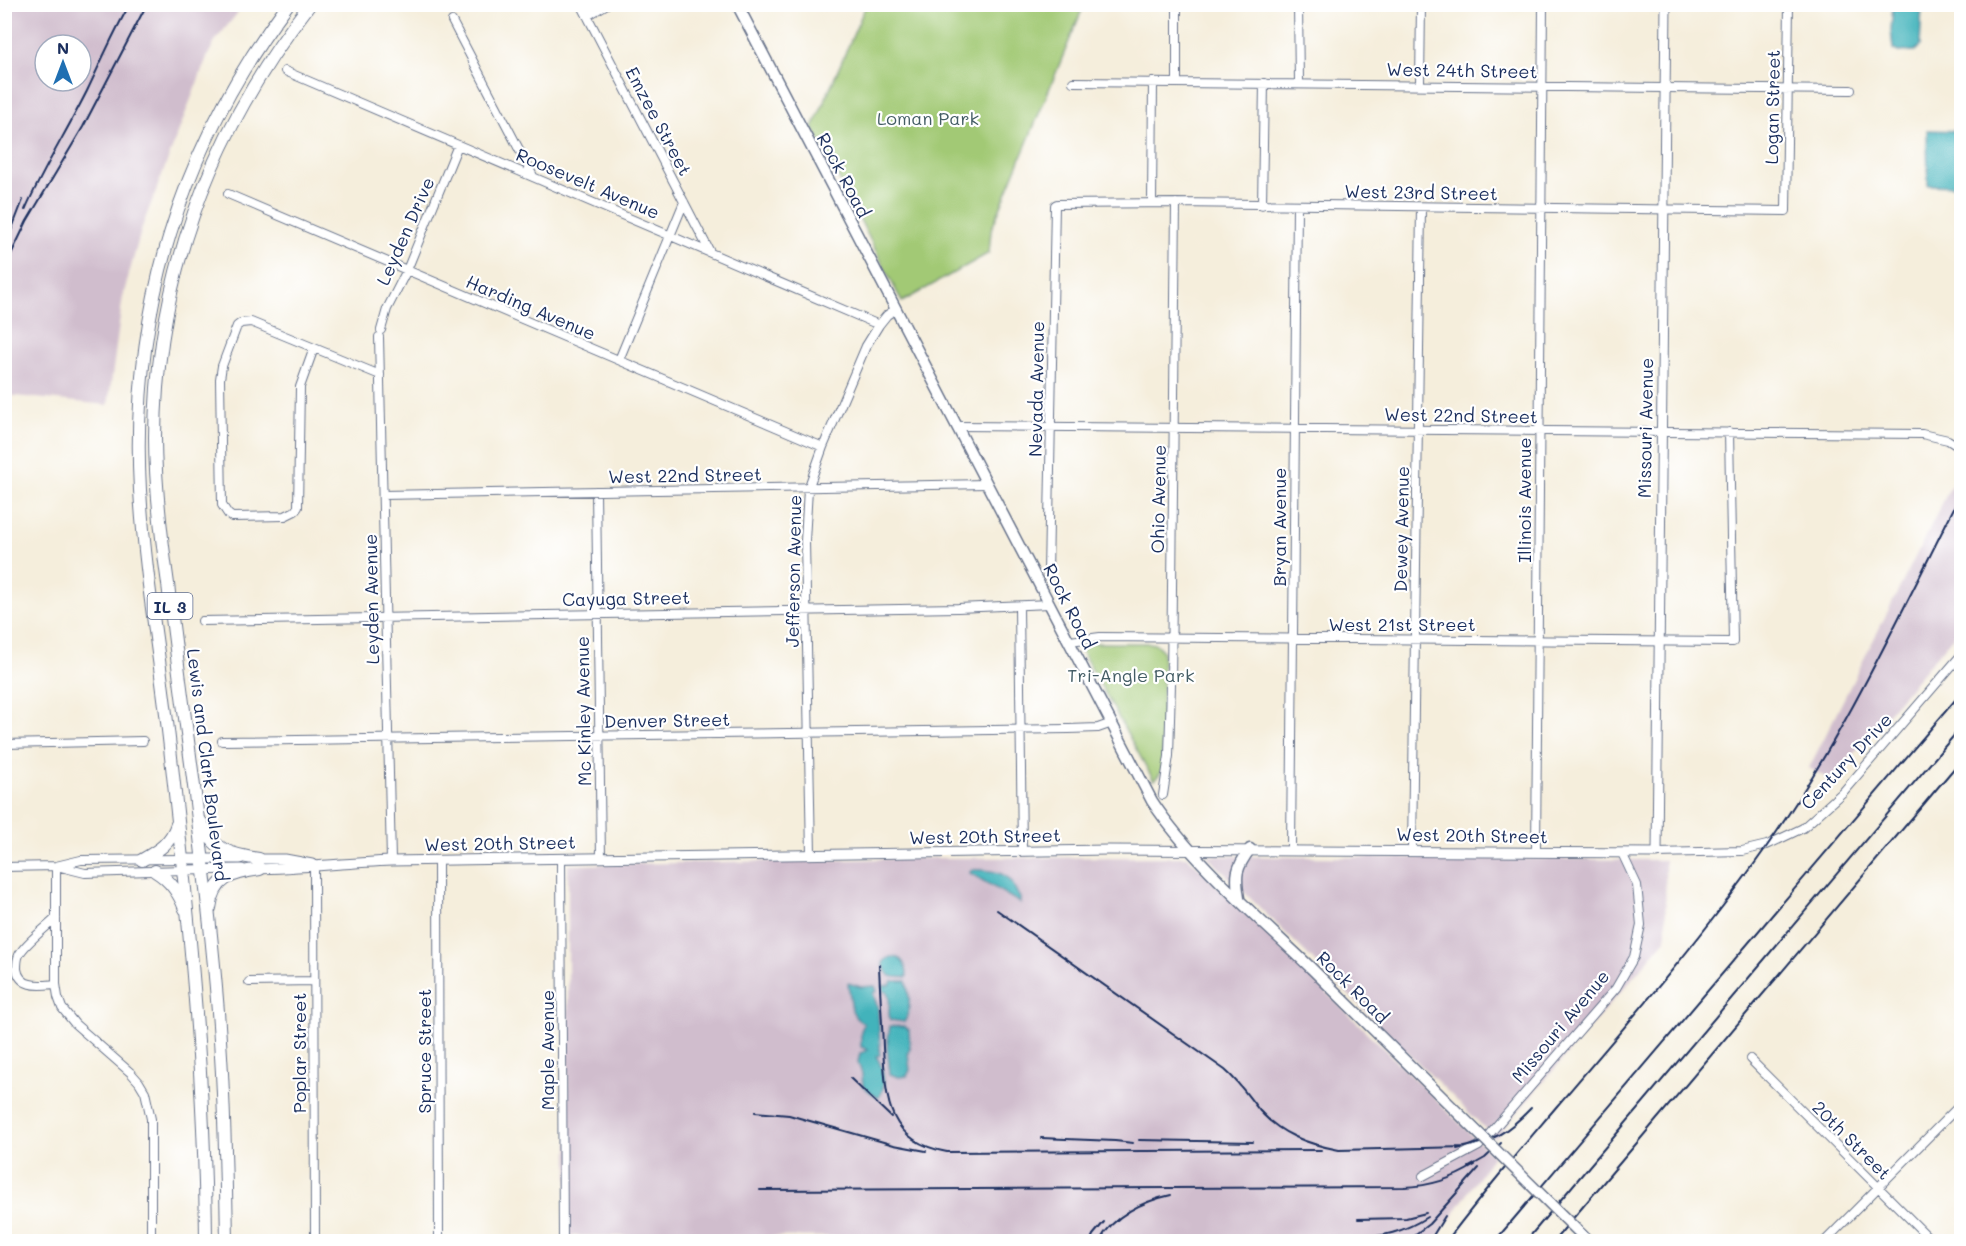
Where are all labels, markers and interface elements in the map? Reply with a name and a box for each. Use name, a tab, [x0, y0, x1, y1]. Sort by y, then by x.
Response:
north arrow	[33, 33, 93, 93]
text: N	[57, 37, 69, 58]
street label: Logan Street	[1759, 49, 1785, 165]
street label: West 24th Street	[1386, 57, 1538, 83]
street label: Emzee Street	[620, 62, 698, 180]
park label: Loman Park	[877, 106, 979, 130]
street label: Rock Road	[812, 128, 876, 222]
street label: Roosevelt Avenue	[512, 142, 664, 224]
street label: Leyden Drive	[370, 173, 440, 289]
street label: West 23rd Street	[1344, 179, 1498, 205]
street label: Harding Avenue	[463, 269, 599, 345]
street label: Nevada Avenue	[1023, 321, 1049, 457]
street label: Missouri Avenue	[1632, 358, 1658, 498]
street label: West 22nd Street	[1384, 402, 1538, 428]
street label: Illinois Avenue	[1512, 437, 1536, 563]
street label: Ohio Avenue	[1145, 444, 1171, 554]
street label: West 22nd Street	[608, 462, 762, 488]
street label: Dewey Avenue	[1388, 466, 1414, 592]
street label: Bryan Avenue	[1267, 468, 1291, 586]
street label: Jefferson Avenue	[780, 494, 806, 648]
street label: Leyden Avenue	[358, 534, 384, 664]
street label: Rock Road	[1038, 559, 1102, 653]
street label: Cayuga Street	[562, 585, 690, 611]
road number: IL 3	[148, 593, 192, 619]
street label: West 21st Street	[1328, 612, 1476, 636]
street label: Mc Kinley Avenue	[570, 636, 596, 786]
street label: Lewis and Clark Boulevard	[182, 647, 234, 883]
park label: Tri-Angle Park	[1067, 663, 1195, 687]
street label: Denver Street	[604, 707, 730, 733]
street label: Century Drive	[1795, 708, 1897, 814]
street label: West 20th Street	[1396, 822, 1548, 848]
street label: West 20th Street	[909, 823, 1061, 849]
street label: West 20th Street	[424, 830, 576, 856]
street label: Rock Road	[1312, 946, 1394, 1028]
street label: Missouri Avenue	[1506, 964, 1614, 1088]
street label: Spruce Street	[412, 989, 436, 1113]
street label: Maple Avenue	[535, 990, 559, 1110]
street label: Poplar Street	[287, 993, 311, 1113]
street label: 20th Street	[1807, 1095, 1897, 1185]

